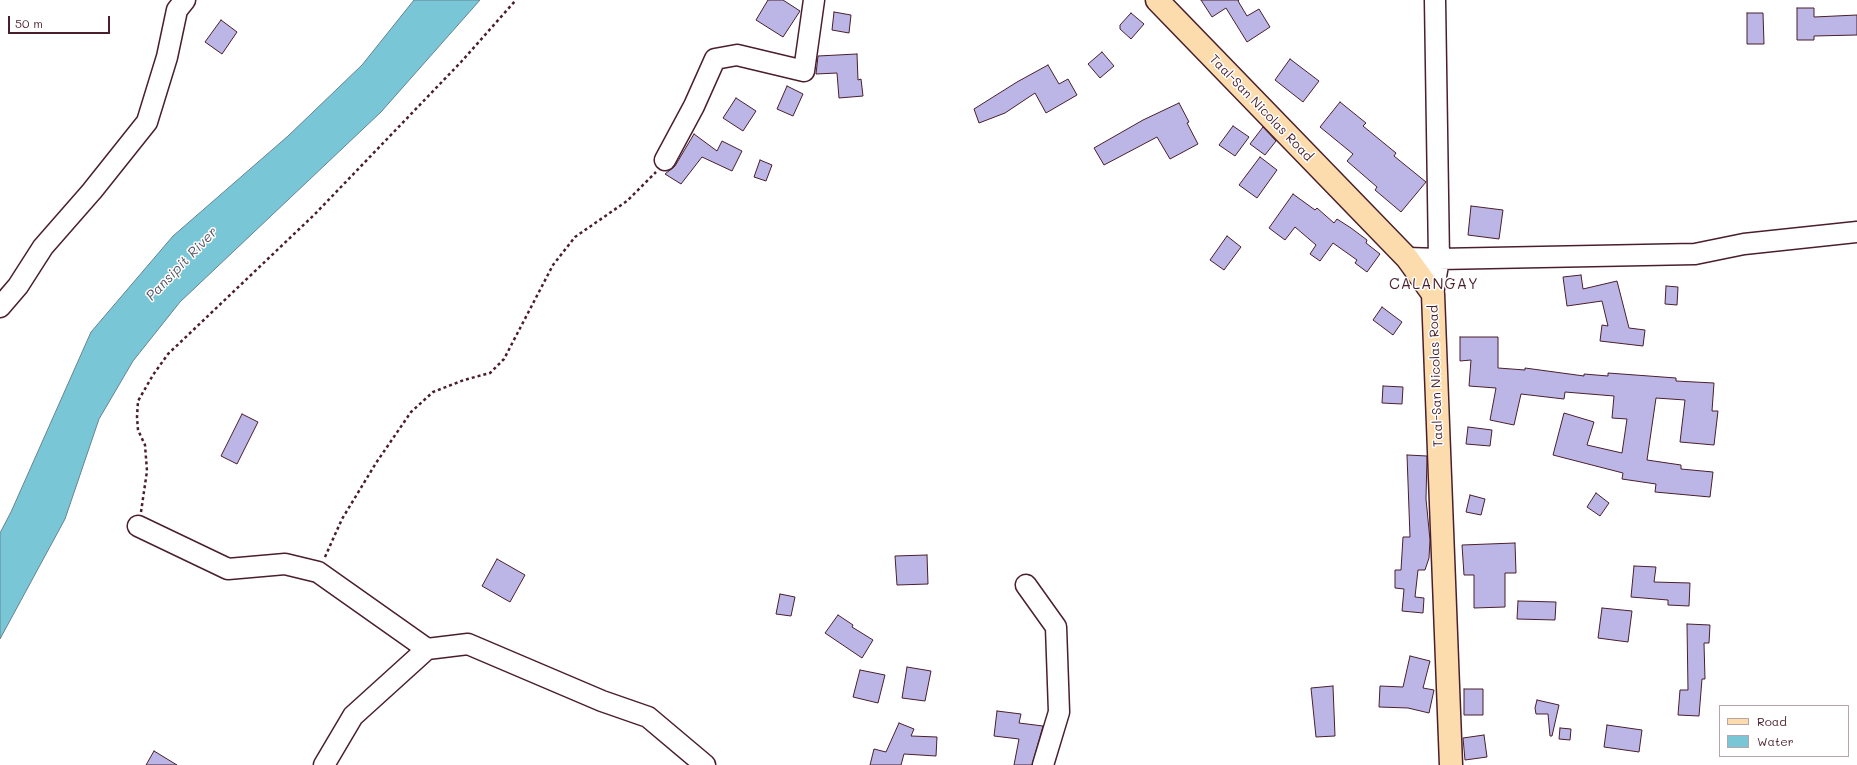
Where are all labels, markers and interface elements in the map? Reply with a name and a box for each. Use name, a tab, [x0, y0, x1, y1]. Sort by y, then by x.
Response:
scale bar	[10, 8, 112, 34]
text: 50 m	[15, 15, 43, 31]
street label: Taal-San Nicolas Road	[1206, 51, 1316, 165]
water label: Pansipit River	[143, 224, 221, 304]
district label: CALANGAY	[1389, 275, 1479, 293]
street label: Taal-San Nicolas Road	[1426, 305, 1446, 447]
legend	[1719, 705, 1849, 757]
text: Road	[1757, 713, 1787, 729]
text: Water	[1757, 733, 1794, 749]

